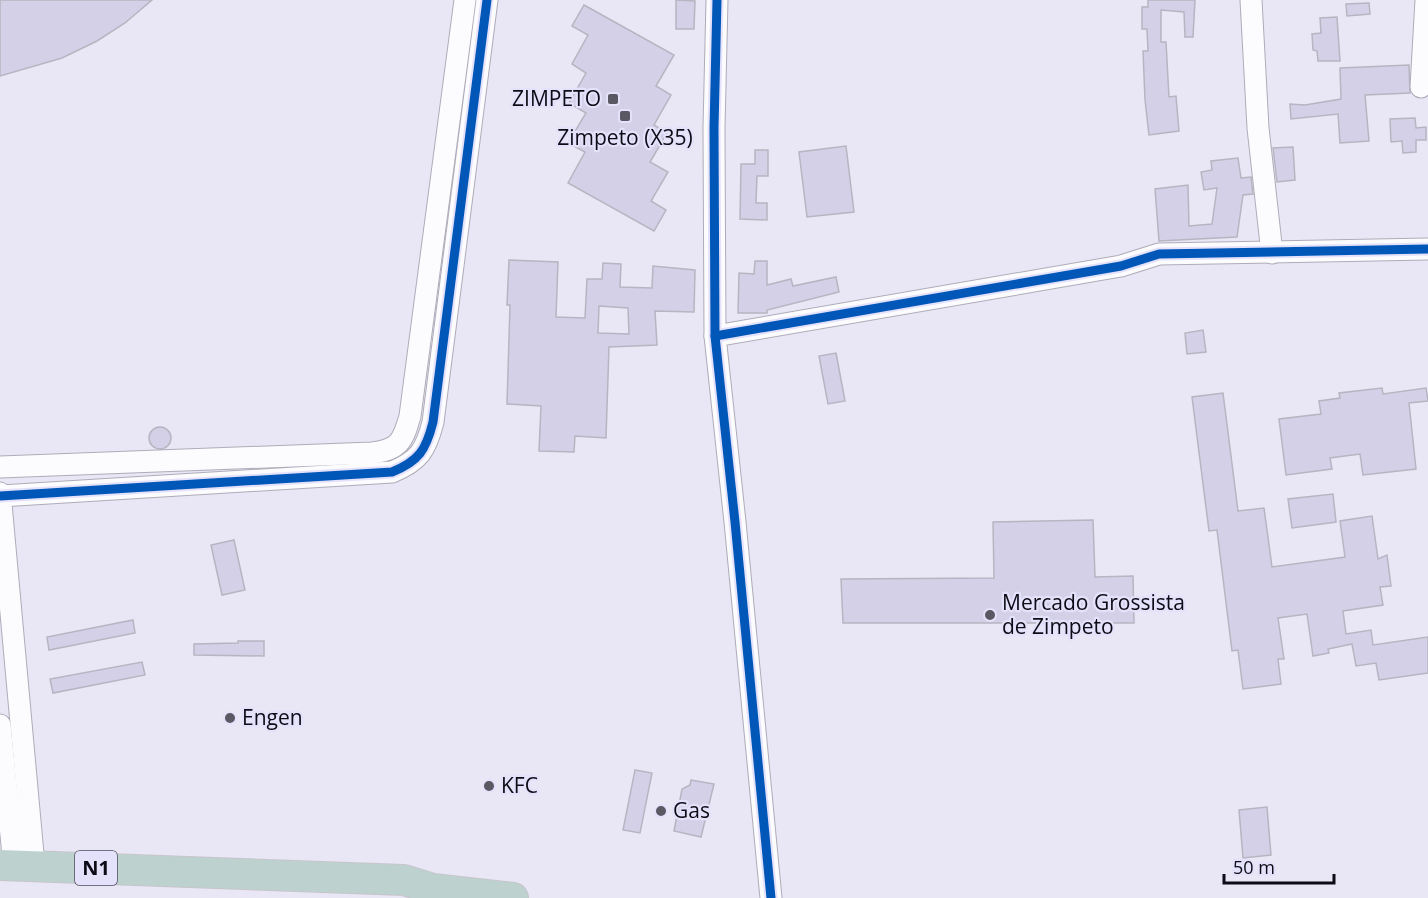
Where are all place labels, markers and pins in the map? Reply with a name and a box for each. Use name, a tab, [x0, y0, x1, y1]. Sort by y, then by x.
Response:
place label: ZIMPETO	[512, 84, 601, 112]
marker: ZIMPETO	[606, 92, 620, 106]
marker: Zimpeto (X35)	[618, 109, 632, 123]
place label: Zimpeto (X35)	[557, 123, 693, 151]
place label: Mercado Grossista de Zimpeto	[1002, 588, 1185, 640]
marker: Mercado Grossista de Zimpeto	[983, 608, 997, 622]
place label: Engen	[242, 703, 303, 731]
marker: Engen	[223, 711, 237, 725]
place label: KFC	[501, 771, 538, 799]
marker: KFC	[482, 779, 496, 793]
place label: Gas	[673, 796, 710, 824]
marker: Gas	[654, 804, 668, 818]

